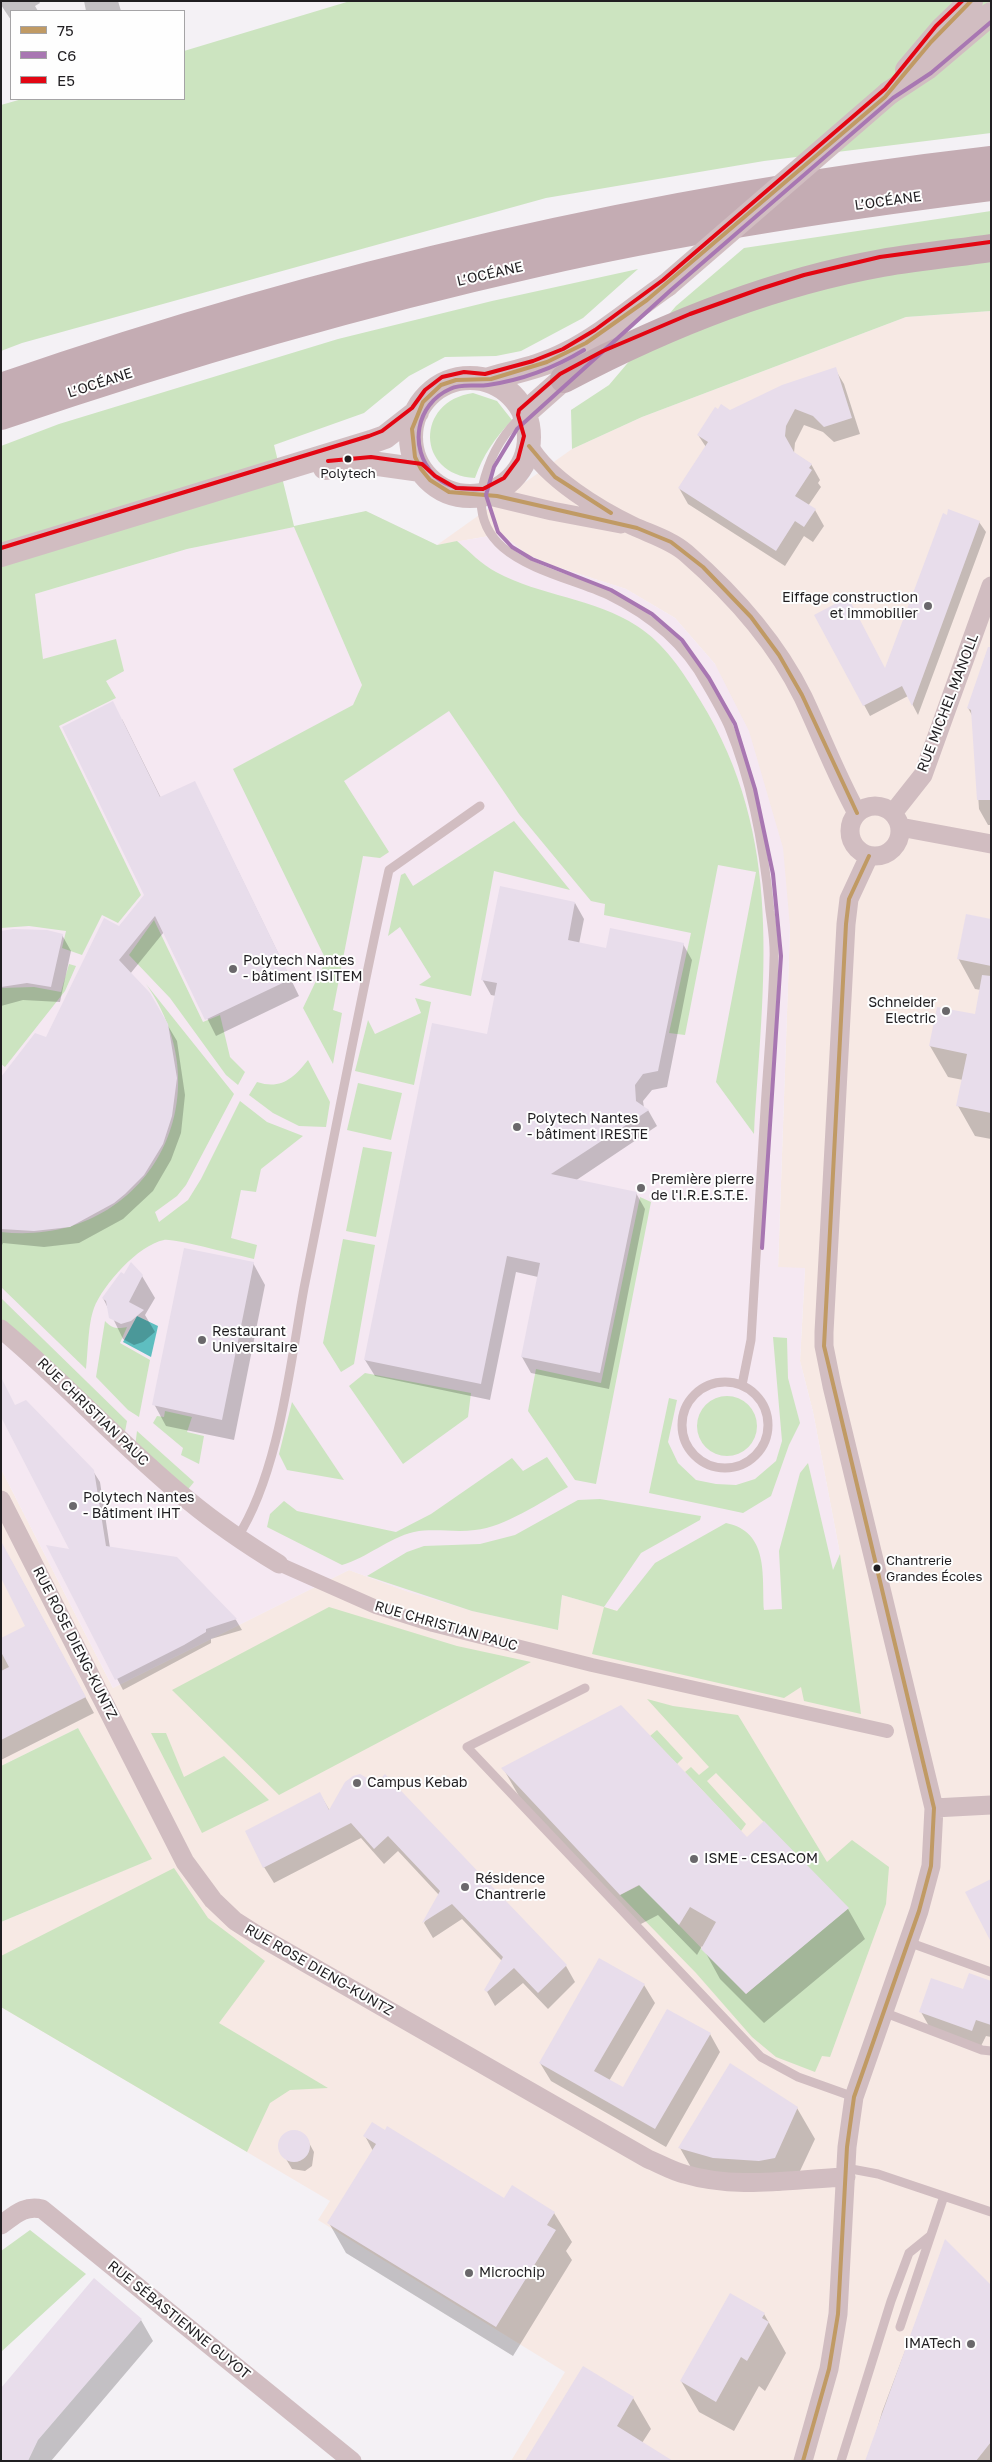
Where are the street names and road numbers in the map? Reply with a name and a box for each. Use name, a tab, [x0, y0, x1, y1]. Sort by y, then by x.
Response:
street label: L’OCÉANE	[853, 188, 923, 214]
street label: L’OCÉANE	[455, 258, 525, 290]
street label: L’OCÉANE	[65, 365, 135, 401]
street label: RUE MICHEL MANOLL	[914, 632, 982, 774]
street label: RUE CHRISTIAN PAUC	[34, 1355, 152, 1469]
street label: RUE ROSE DIENG-KUNTZ	[29, 1564, 121, 1722]
street label: RUE CHRISTIAN PAUC	[373, 1598, 519, 1654]
street label: RUE ROSE DIENG-KUNTZ	[242, 1921, 396, 2019]
street label: RUE SÉBASTIENNE GUYOT	[104, 2257, 254, 2383]

